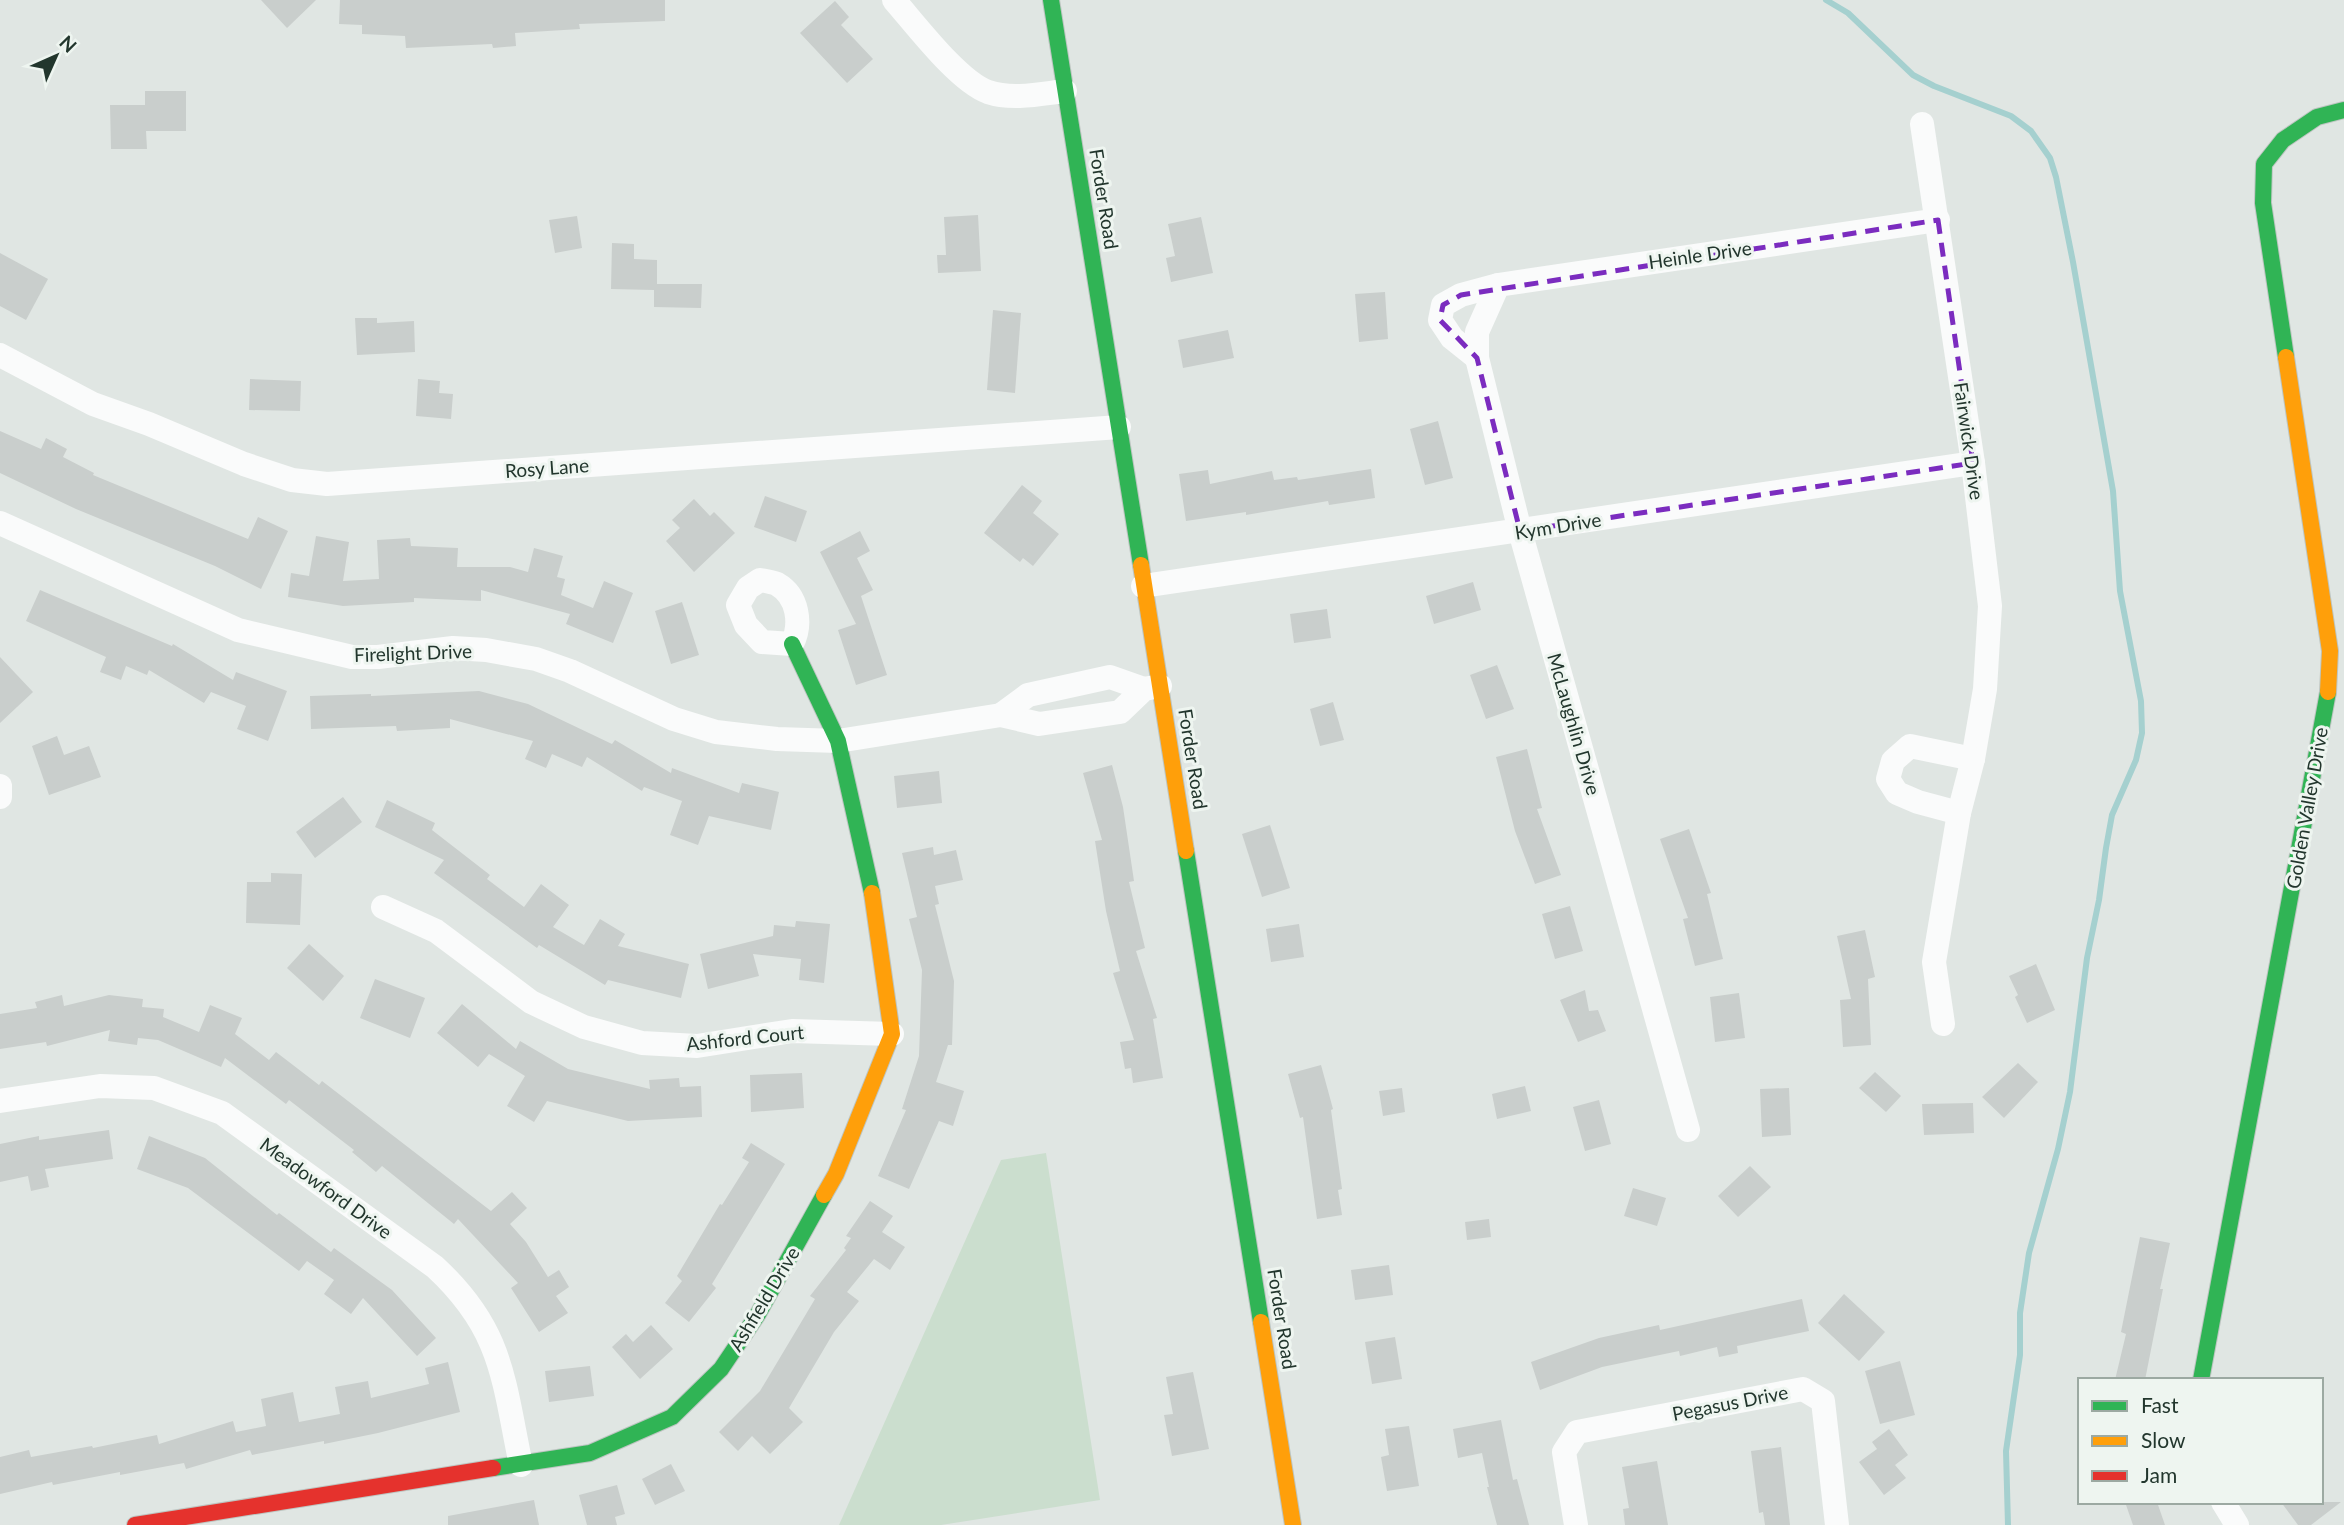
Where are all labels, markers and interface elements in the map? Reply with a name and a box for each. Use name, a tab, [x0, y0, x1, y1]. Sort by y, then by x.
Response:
north arrow	[21, 21, 91, 91]
text: N	[55, 30, 82, 57]
street label: Forder Road	[1085, 147, 1124, 251]
street label: Heinle Drive	[1647, 236, 1753, 273]
street label: Fairwick Drive	[1950, 381, 1989, 501]
street label: Rosy Lane	[504, 453, 590, 482]
street label: Kym Drive	[1513, 507, 1603, 544]
street label: Firelight Drive	[354, 639, 472, 666]
street label: McLaughlin Drive	[1543, 650, 1606, 797]
street label: Forder Road	[1174, 707, 1213, 811]
street label: Golden Valley Drive	[2281, 725, 2332, 890]
street label: Ashford Court	[685, 1020, 805, 1055]
street label: Meadowford Drive	[256, 1132, 397, 1243]
street label: Ashfield Drive	[723, 1242, 804, 1355]
street label: Forder Road	[1263, 1267, 1302, 1371]
legend	[2078, 1378, 2323, 1504]
street label: Pegasus Drive	[1670, 1380, 1790, 1425]
text: Fast	[2141, 1392, 2179, 1417]
text: Slow	[2141, 1427, 2186, 1452]
text: Jam	[2141, 1462, 2177, 1487]

